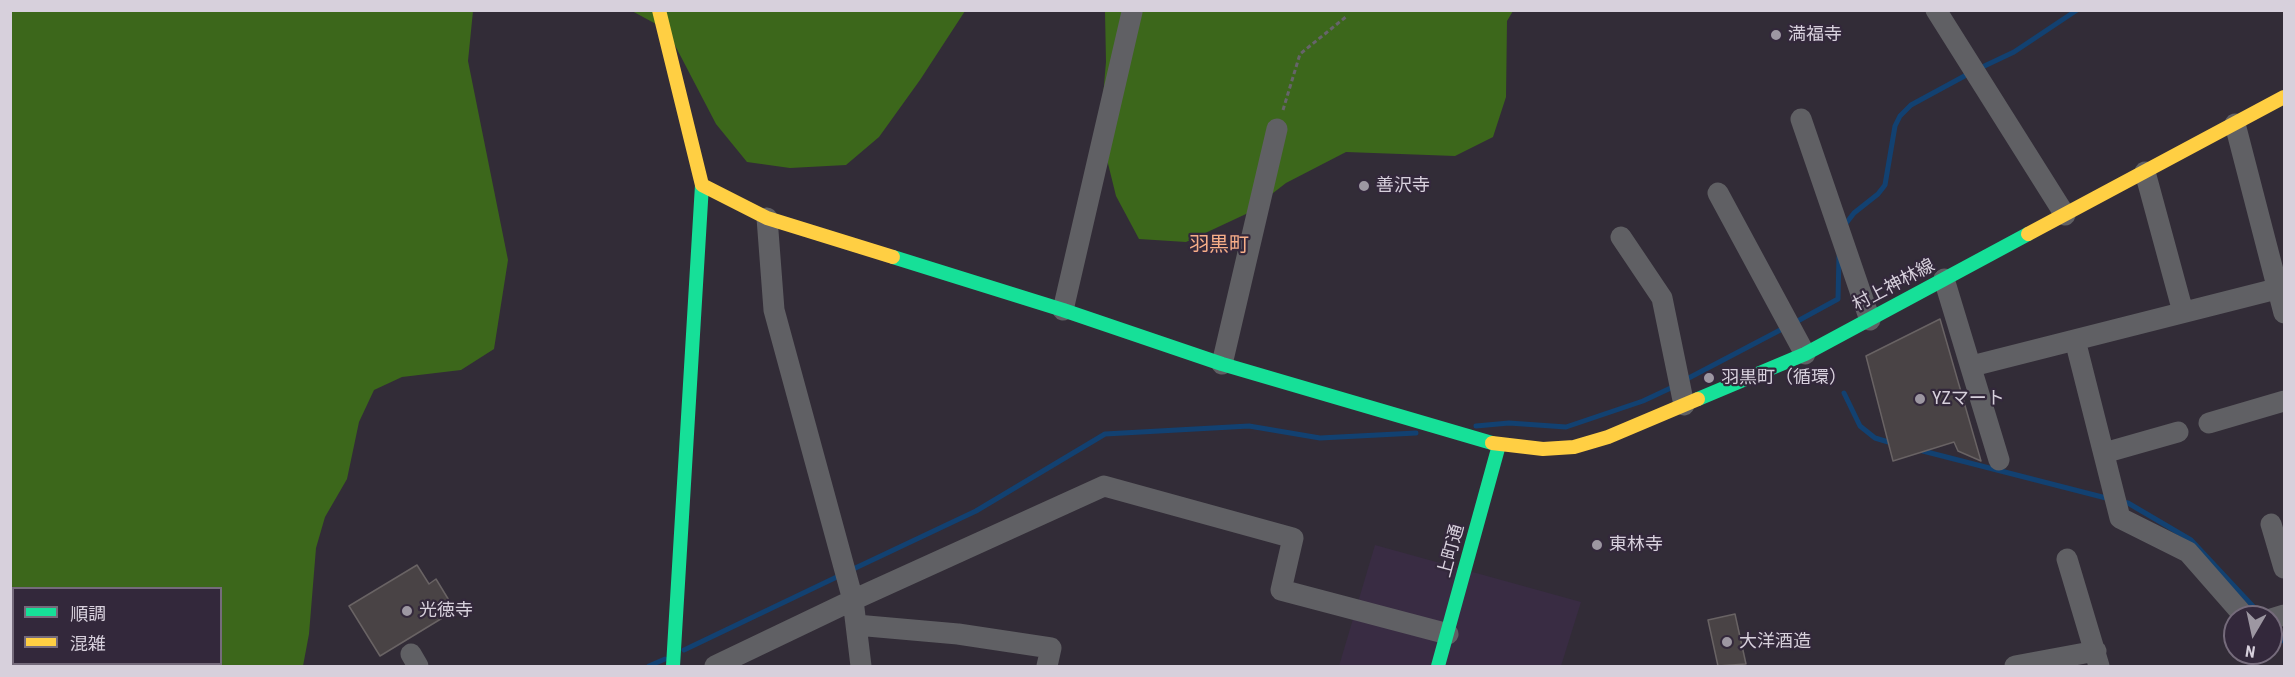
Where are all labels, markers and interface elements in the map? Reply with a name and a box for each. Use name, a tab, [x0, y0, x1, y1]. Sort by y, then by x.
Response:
place label: 満福寺	[1788, 24, 1842, 46]
marker: 満福寺	[1769, 28, 1783, 42]
place label: 善沢寺	[1376, 175, 1430, 197]
marker: 善沢寺	[1357, 179, 1371, 193]
district label: 羽黒町	[1189, 234, 1249, 258]
street label: 村上神林線	[1849, 255, 1939, 317]
place label: 羽黒町（循環）	[1721, 367, 1847, 389]
marker: 羽黒町（循環）	[1702, 371, 1716, 385]
place label: YZマート	[1932, 388, 2005, 410]
marker: YZマート	[1913, 392, 1927, 406]
street label: 上町通	[1435, 522, 1469, 580]
place label: 東林寺	[1609, 534, 1663, 556]
marker: 東林寺	[1590, 538, 1604, 552]
legend	[12, 587, 222, 665]
place label: 光徳寺	[419, 600, 473, 622]
text: 順調	[70, 603, 106, 624]
marker: 光徳寺	[400, 604, 414, 618]
north arrow	[2223, 605, 2283, 665]
place label: 大洋酒造	[1739, 631, 1811, 653]
text: 混雑	[70, 633, 106, 654]
marker: 大洋酒造	[1720, 635, 1734, 649]
text: N	[2244, 641, 2257, 661]

